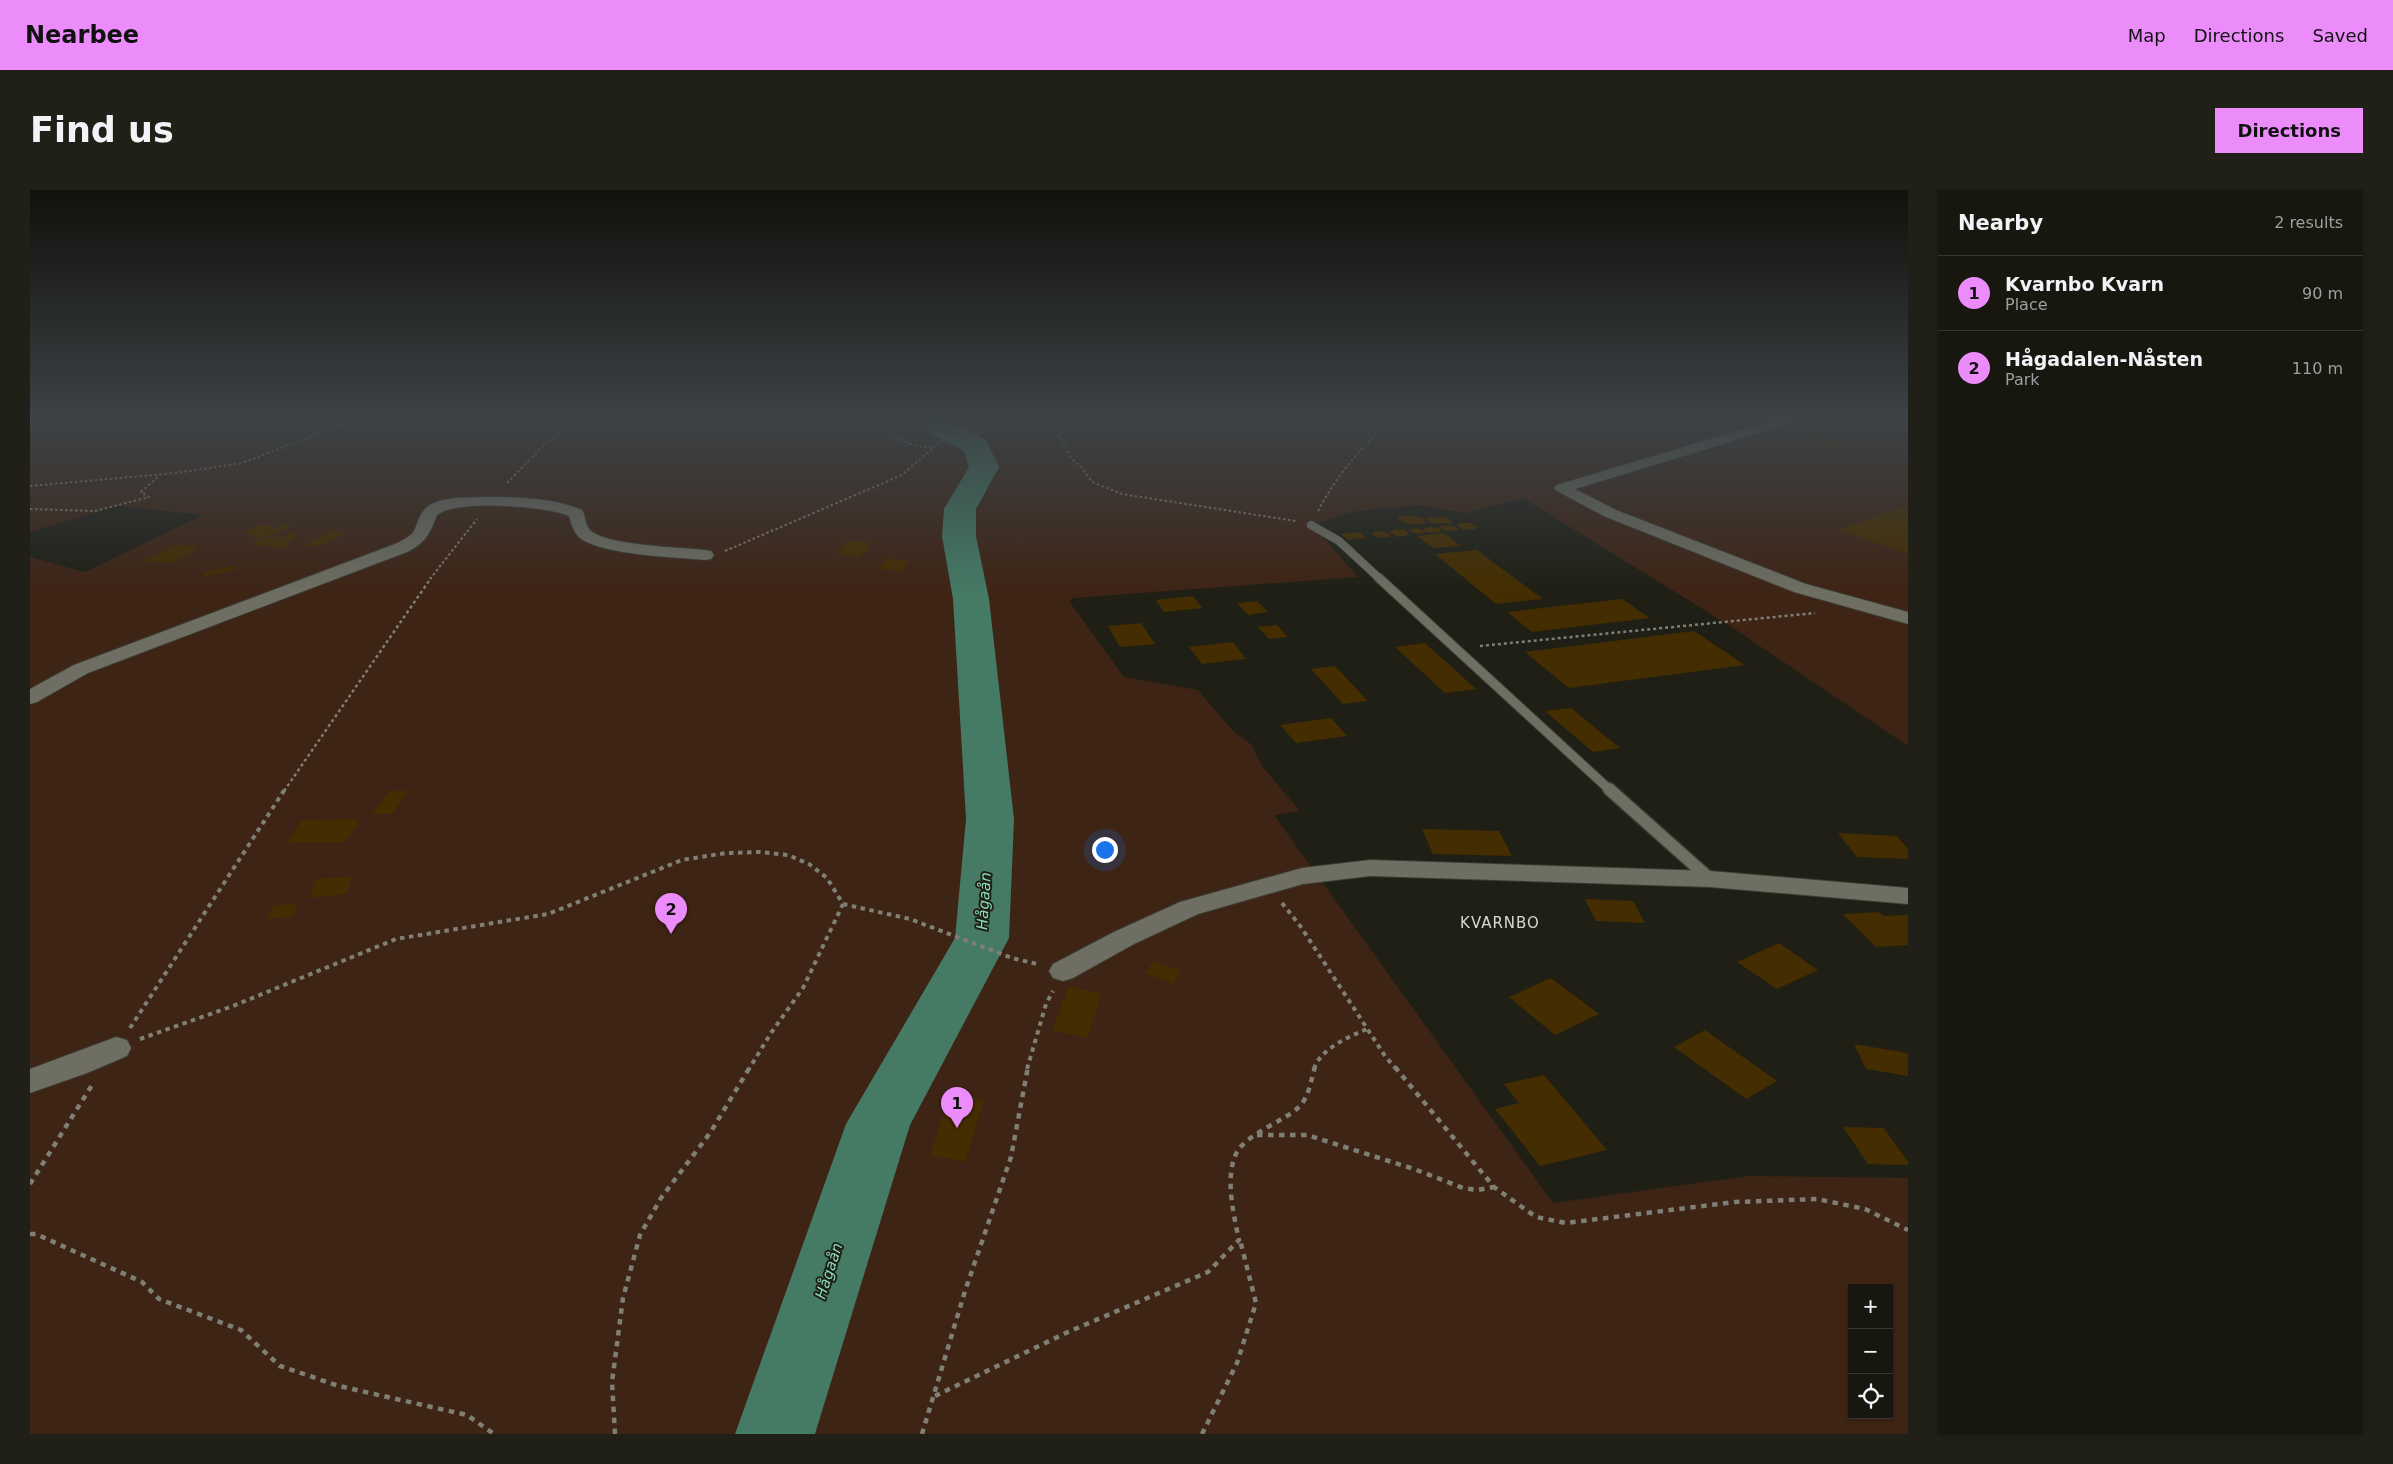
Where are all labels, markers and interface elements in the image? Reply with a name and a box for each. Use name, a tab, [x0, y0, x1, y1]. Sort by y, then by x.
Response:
text: Nearbee	[25, 21, 139, 49]
text: Map	[2128, 25, 2166, 46]
text: Directions	[2194, 25, 2284, 46]
text: Saved	[2312, 25, 2368, 46]
button: Directions	[2215, 108, 2363, 153]
text: Find us	[30, 110, 174, 150]
text: Nearby	[1958, 211, 2043, 235]
text: 2 results	[2274, 213, 2343, 232]
text: Kvarnbo Kvarn	[2005, 273, 2164, 295]
text: 1	[1968, 284, 1980, 303]
text: 90 m	[2302, 284, 2343, 303]
text: Place	[2005, 295, 2048, 314]
text: Hågadalen-Nåsten	[2005, 348, 2203, 370]
text: 2	[1968, 359, 1980, 378]
text: 110 m	[2292, 359, 2343, 378]
text: Park	[2005, 370, 2040, 389]
your location	[1092, 837, 1118, 863]
water label: Hågaån	[973, 871, 995, 931]
pin: 2	[655, 893, 687, 934]
district label: KVARNBO	[1460, 914, 1540, 932]
pin: 1	[941, 1087, 973, 1128]
water label: Hågaån	[811, 1241, 847, 1301]
map controls	[1848, 1284, 1893, 1419]
button: +	[1848, 1284, 1893, 1329]
button: −	[1848, 1329, 1893, 1374]
button: locate	[1848, 1374, 1893, 1419]

